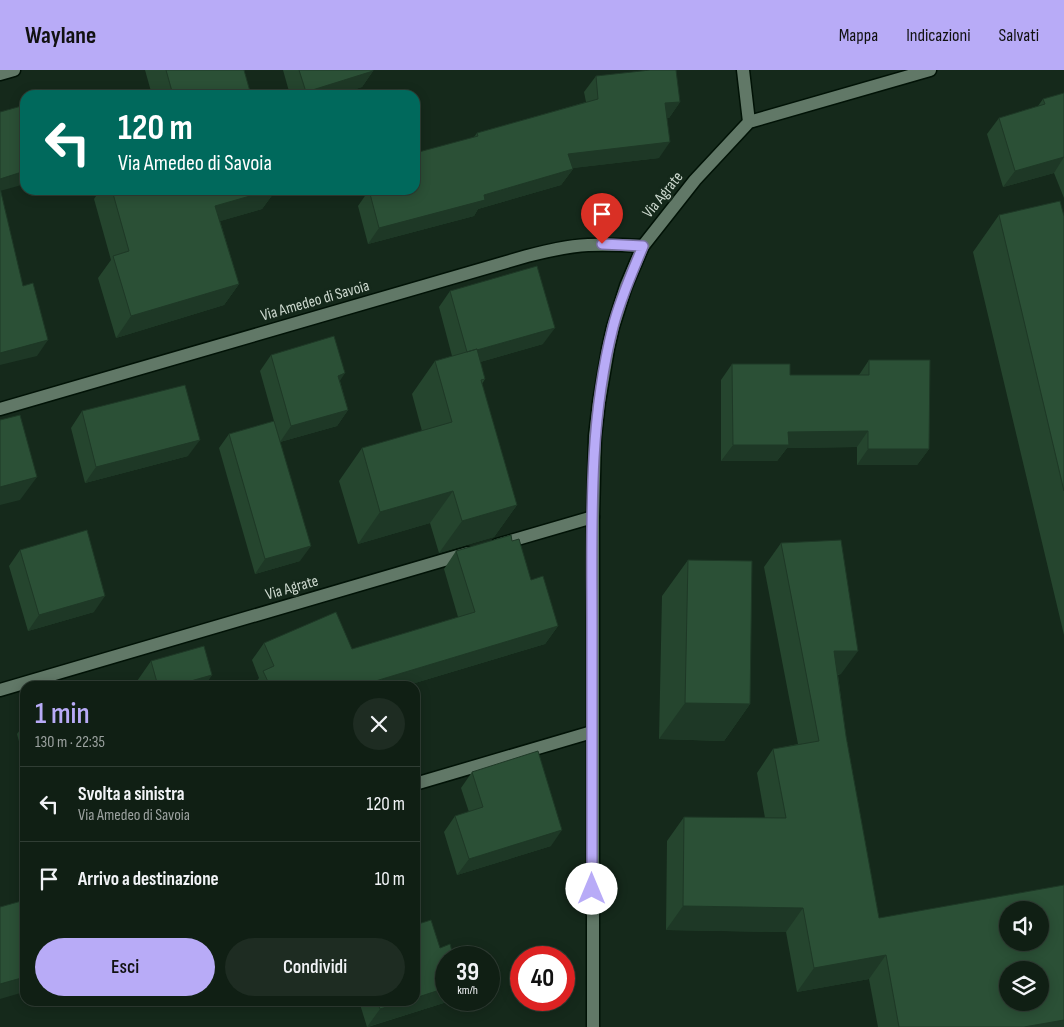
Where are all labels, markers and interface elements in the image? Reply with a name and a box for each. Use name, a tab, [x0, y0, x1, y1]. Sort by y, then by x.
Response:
text: Waylane	[25, 21, 96, 50]
text: Mappa	[839, 25, 878, 46]
text: Indicazioni	[906, 25, 971, 46]
text: Salvati	[999, 25, 1039, 46]
text: 120 m	[118, 107, 193, 150]
icon: left	[35, 110, 100, 175]
text: Via Amedeo di Savoia	[118, 150, 272, 177]
street label: Via Agrate	[639, 168, 687, 222]
pin	[581, 193, 623, 244]
icon: arrive	[588, 200, 616, 228]
street label: Via Amedeo di Savoia	[259, 276, 371, 326]
street label: Via Agrate	[263, 571, 321, 605]
text: 1 min	[35, 696, 90, 732]
button: close	[353, 698, 405, 750]
text: 130 m · 22:35	[35, 733, 105, 752]
text: Svolta a sinistra	[78, 783, 185, 806]
icon: left	[35, 790, 63, 818]
text: 120 m	[367, 793, 405, 816]
text: Via Amedeo di Savoia	[78, 806, 190, 825]
position arrow	[565, 862, 617, 914]
icon: arrive	[35, 865, 63, 893]
text: Arrivo a destinazione	[78, 868, 219, 891]
text: 10 m	[375, 868, 405, 891]
map controls	[999, 901, 1049, 1011]
button: sound	[999, 901, 1049, 951]
button: Esci	[35, 938, 215, 996]
button: Condividi	[225, 938, 405, 996]
speed limit sign: 40	[510, 946, 575, 1011]
text: 39	[456, 957, 479, 988]
button: layers	[999, 961, 1049, 1011]
text: km/h	[457, 983, 478, 998]

